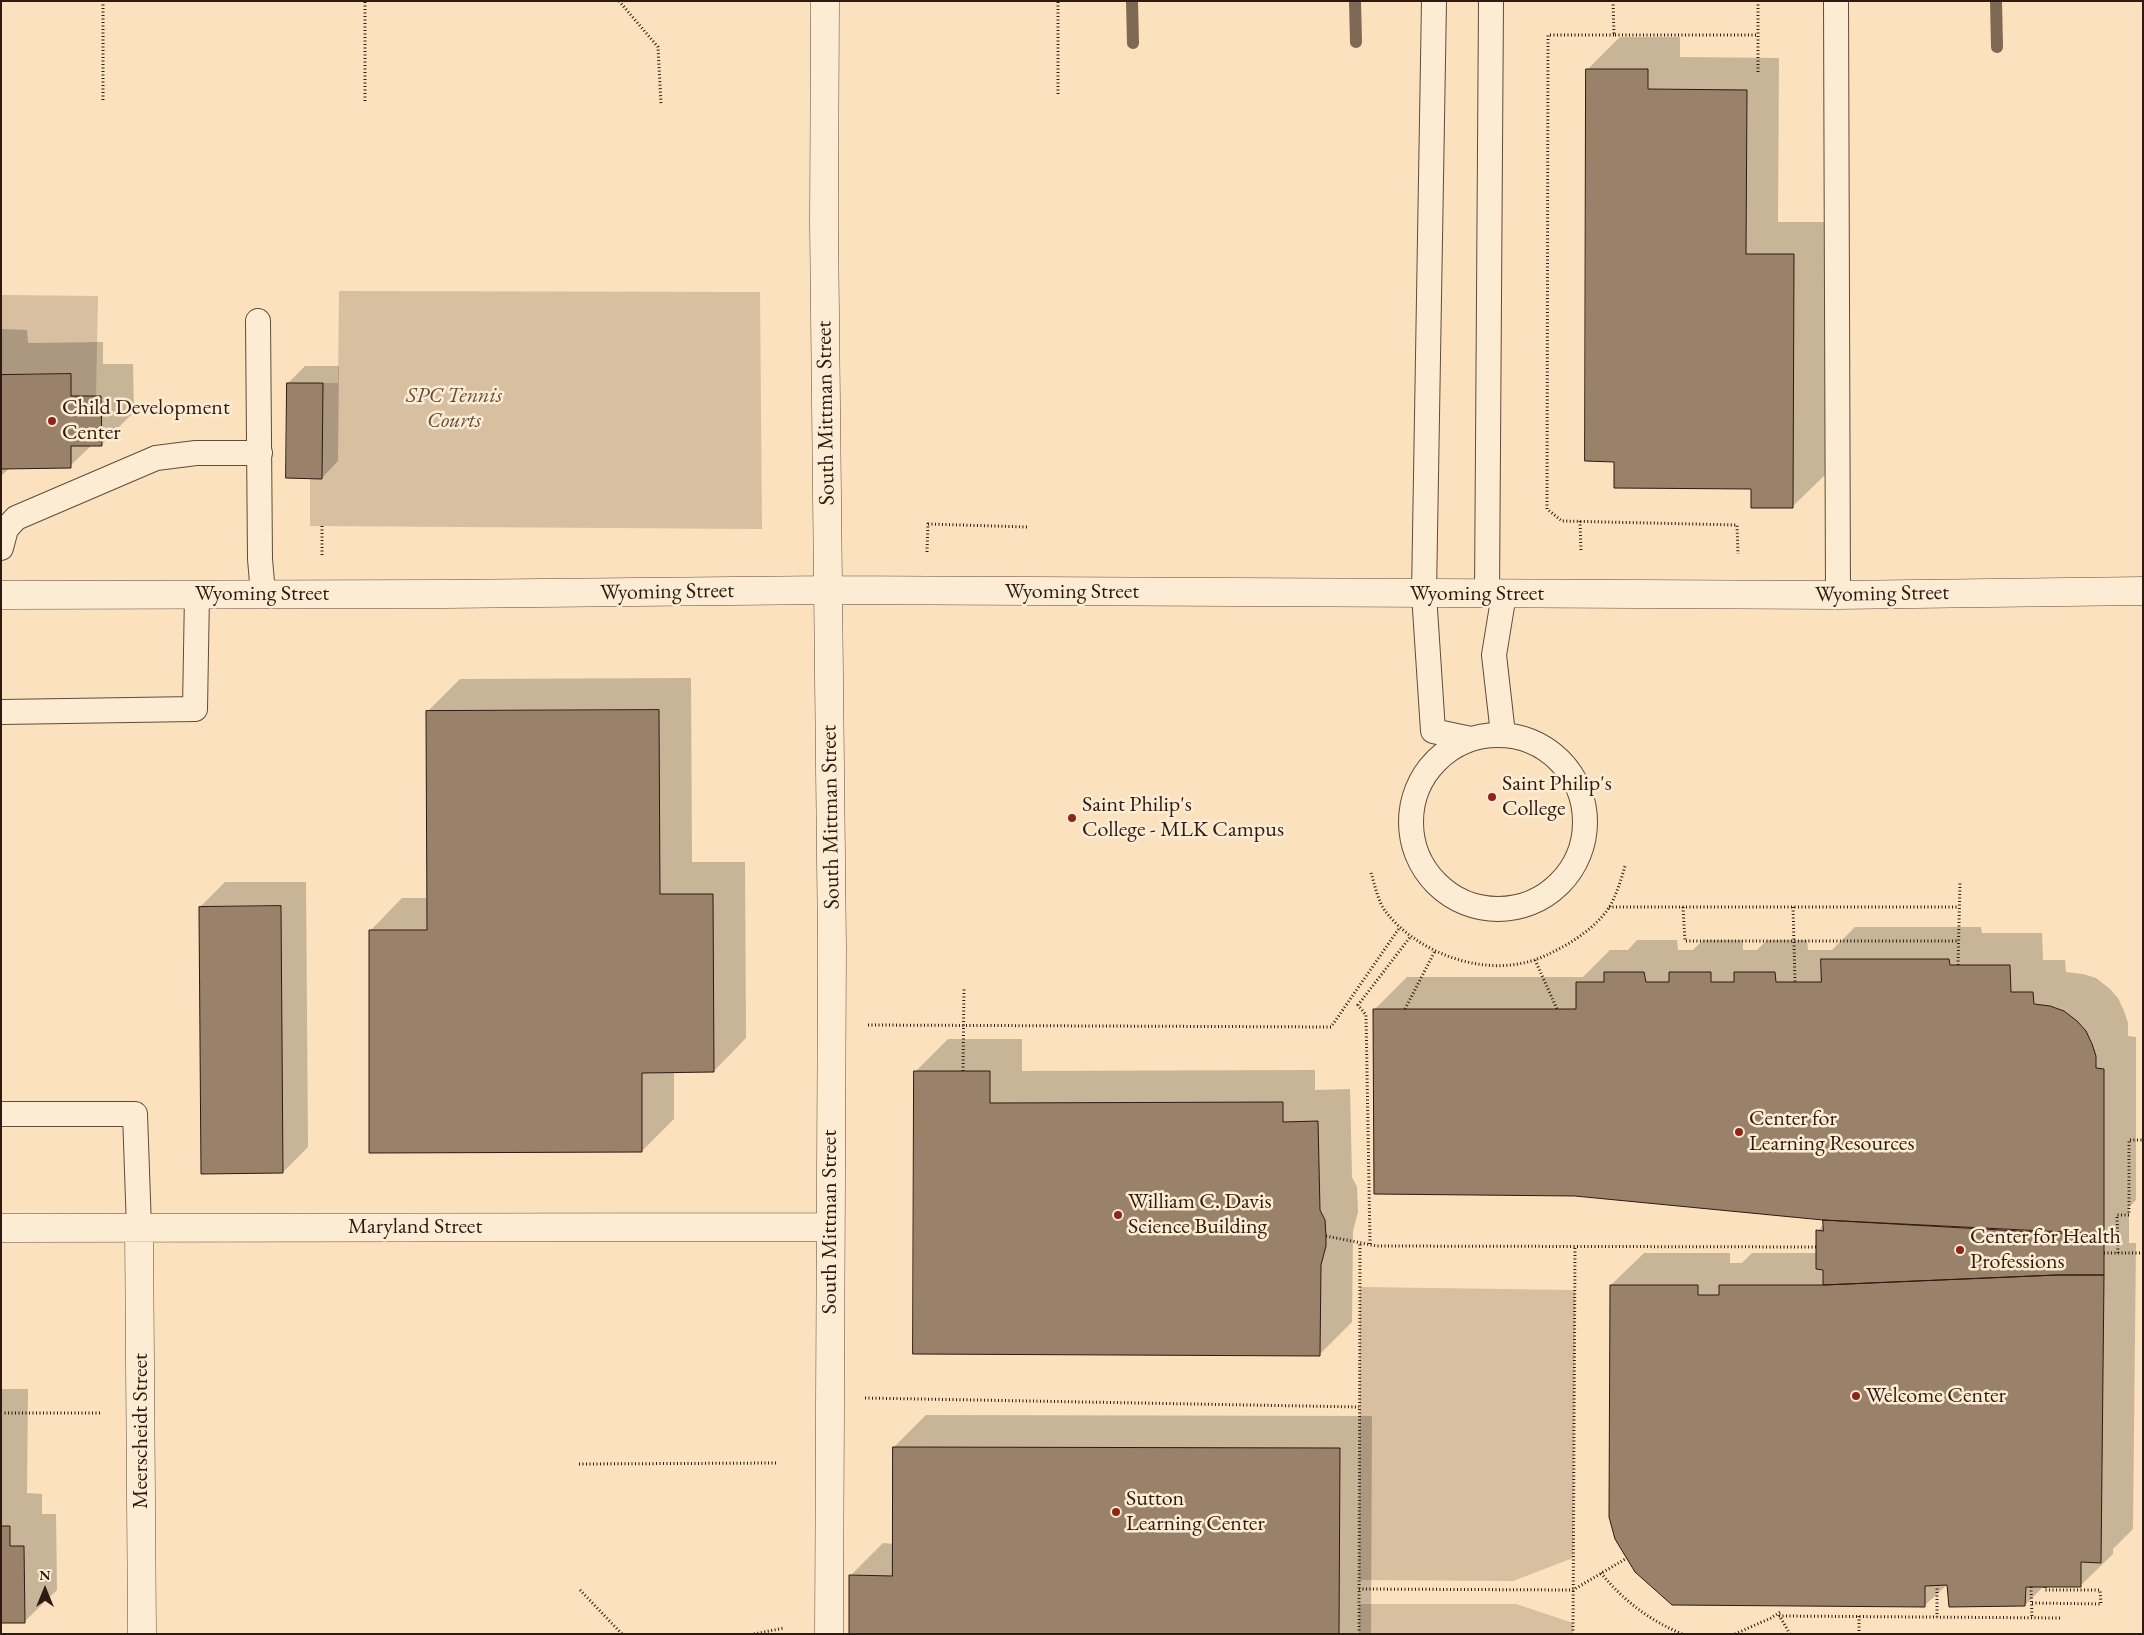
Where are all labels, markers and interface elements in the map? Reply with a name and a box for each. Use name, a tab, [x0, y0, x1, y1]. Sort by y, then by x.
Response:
street label: South Mittman Street	[811, 320, 841, 506]
park label: SPC Tennis Courts	[406, 383, 502, 434]
place label: Child Development Center	[62, 395, 230, 446]
marker: Child Development Center	[46, 415, 58, 427]
street label: Wyoming Street	[600, 578, 734, 606]
street label: Wyoming Street	[1005, 579, 1139, 605]
street label: Wyoming Street	[1815, 580, 1949, 608]
street label: Wyoming Street	[195, 581, 329, 607]
street label: Wyoming Street	[1410, 581, 1544, 607]
street label: South Mittman Street	[816, 724, 846, 910]
place label: Saint Philip's College	[1502, 771, 1612, 822]
marker: Saint Philip's College	[1486, 791, 1498, 803]
place label: Saint Philip's College - MLK Campus	[1082, 792, 1284, 844]
marker: Saint Philip's College - MLK Campus	[1066, 812, 1078, 824]
place label: Center for Learning Resources	[1749, 1106, 1915, 1158]
marker: Center for Learning Resources	[1733, 1126, 1745, 1138]
street label: South Mittman Street	[817, 1130, 843, 1314]
place label: William C. Davis Science Building	[1128, 1189, 1271, 1240]
marker: William C. Davis Science Building	[1112, 1209, 1124, 1221]
street label: Maryland Street	[348, 1214, 482, 1240]
place label: Center for Health Professions	[1970, 1224, 2121, 1276]
marker: Center for Health Professions	[1954, 1244, 1966, 1256]
street label: Meerscheidt Street	[128, 1353, 154, 1509]
place label: Welcome Center	[1866, 1383, 2006, 1409]
marker: Welcome Center	[1850, 1390, 1862, 1402]
place label: Sutton Learning Center	[1126, 1486, 1265, 1538]
marker: Sutton Learning Center	[1110, 1506, 1122, 1518]
north arrow	[20, 1565, 70, 1615]
text: N	[39, 1566, 51, 1584]

